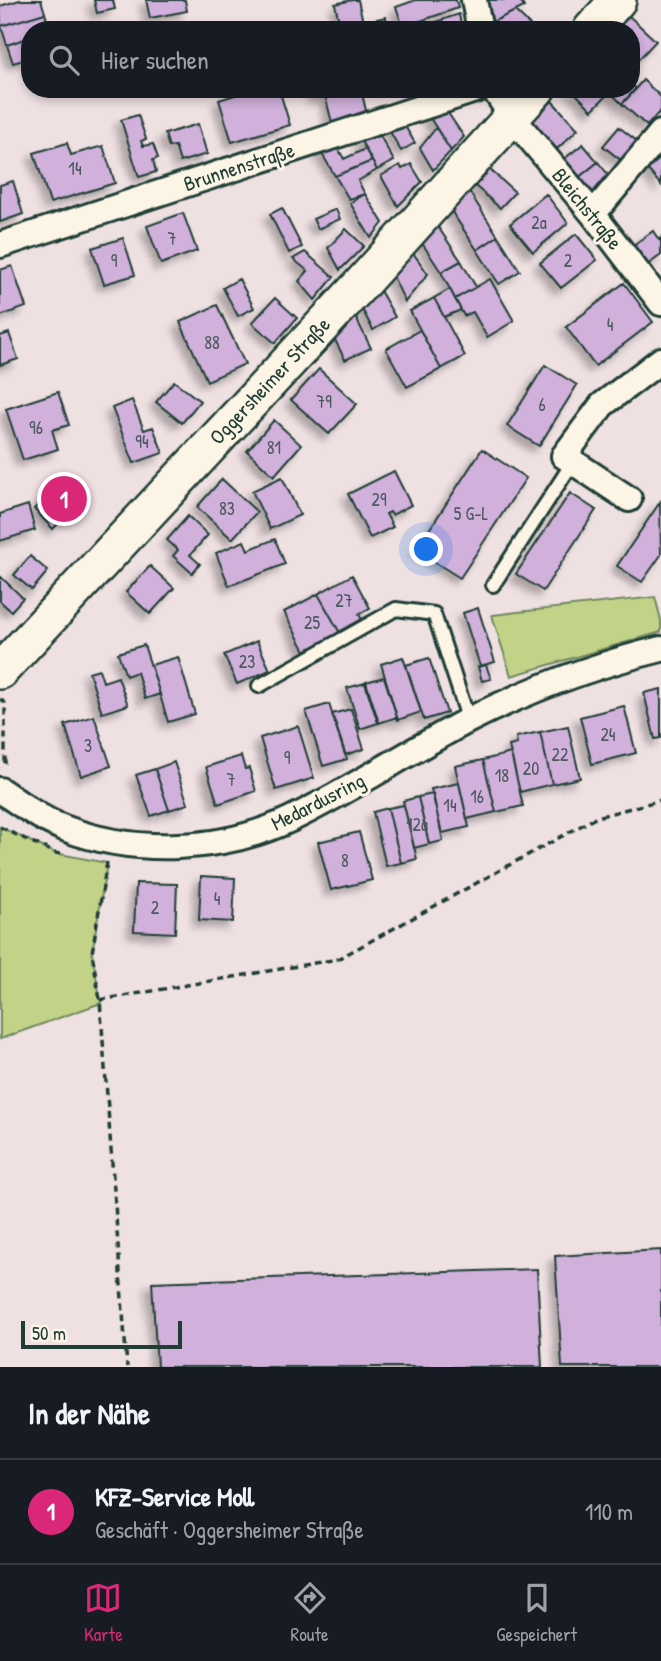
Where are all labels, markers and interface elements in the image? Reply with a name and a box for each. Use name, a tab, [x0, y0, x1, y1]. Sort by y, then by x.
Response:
search box	[21, 21, 640, 98]
icon: search	[45, 41, 83, 79]
text: Hier suchen	[101, 42, 209, 77]
street label: Brunnenstraße	[180, 135, 298, 198]
house number: 14	[68, 156, 82, 181]
street label: Bleichstraße	[545, 162, 629, 256]
house number: 2a	[531, 210, 547, 235]
house number: 7	[168, 226, 177, 251]
house number: 9	[111, 248, 118, 273]
house number: 2	[564, 248, 573, 273]
street label: Oggersheimer Straße	[203, 310, 336, 451]
house number: 4	[607, 312, 614, 337]
house number: 88	[204, 330, 220, 355]
house number: 79	[316, 389, 332, 414]
house number: 6	[538, 392, 546, 417]
house number: 96	[29, 415, 43, 440]
house number: 94	[135, 429, 149, 454]
house number: 81	[267, 435, 281, 460]
pin: 1	[41, 473, 87, 525]
house number: 29	[371, 487, 387, 512]
house number: 83	[219, 496, 235, 521]
house number: 5 G-L	[454, 501, 488, 526]
your location	[409, 532, 443, 566]
house number: 27	[335, 588, 353, 613]
house number: 25	[304, 610, 320, 635]
house number: 23	[239, 649, 255, 674]
house number: 24	[600, 722, 616, 747]
house number: 3	[84, 733, 92, 758]
house number: 22	[552, 742, 569, 767]
house number: 9	[284, 745, 291, 770]
house number: 20	[523, 756, 539, 781]
house number: 18	[495, 763, 509, 788]
street label: Medardusring	[266, 766, 370, 838]
house number: 7	[227, 767, 236, 792]
house number: 16	[470, 784, 484, 809]
house number: 14	[443, 793, 457, 818]
house number: 12a	[406, 812, 428, 837]
house number: 8	[341, 848, 349, 873]
house number: 4	[214, 886, 221, 911]
house number: 2	[151, 895, 160, 920]
scale bar	[21, 1318, 182, 1350]
text: 50 m	[32, 1320, 66, 1346]
text: In der Nähe	[28, 1393, 150, 1433]
text: KFZ-Service Moll	[95, 1479, 254, 1514]
text: 1	[47, 1496, 55, 1527]
text: 110 m	[585, 1496, 633, 1527]
text: Geschäft · Oggersheimer Straße	[95, 1514, 364, 1545]
tab: Karte	[84, 1579, 123, 1647]
tab: Route	[291, 1579, 329, 1647]
tab: Gespeichert	[496, 1579, 577, 1647]

